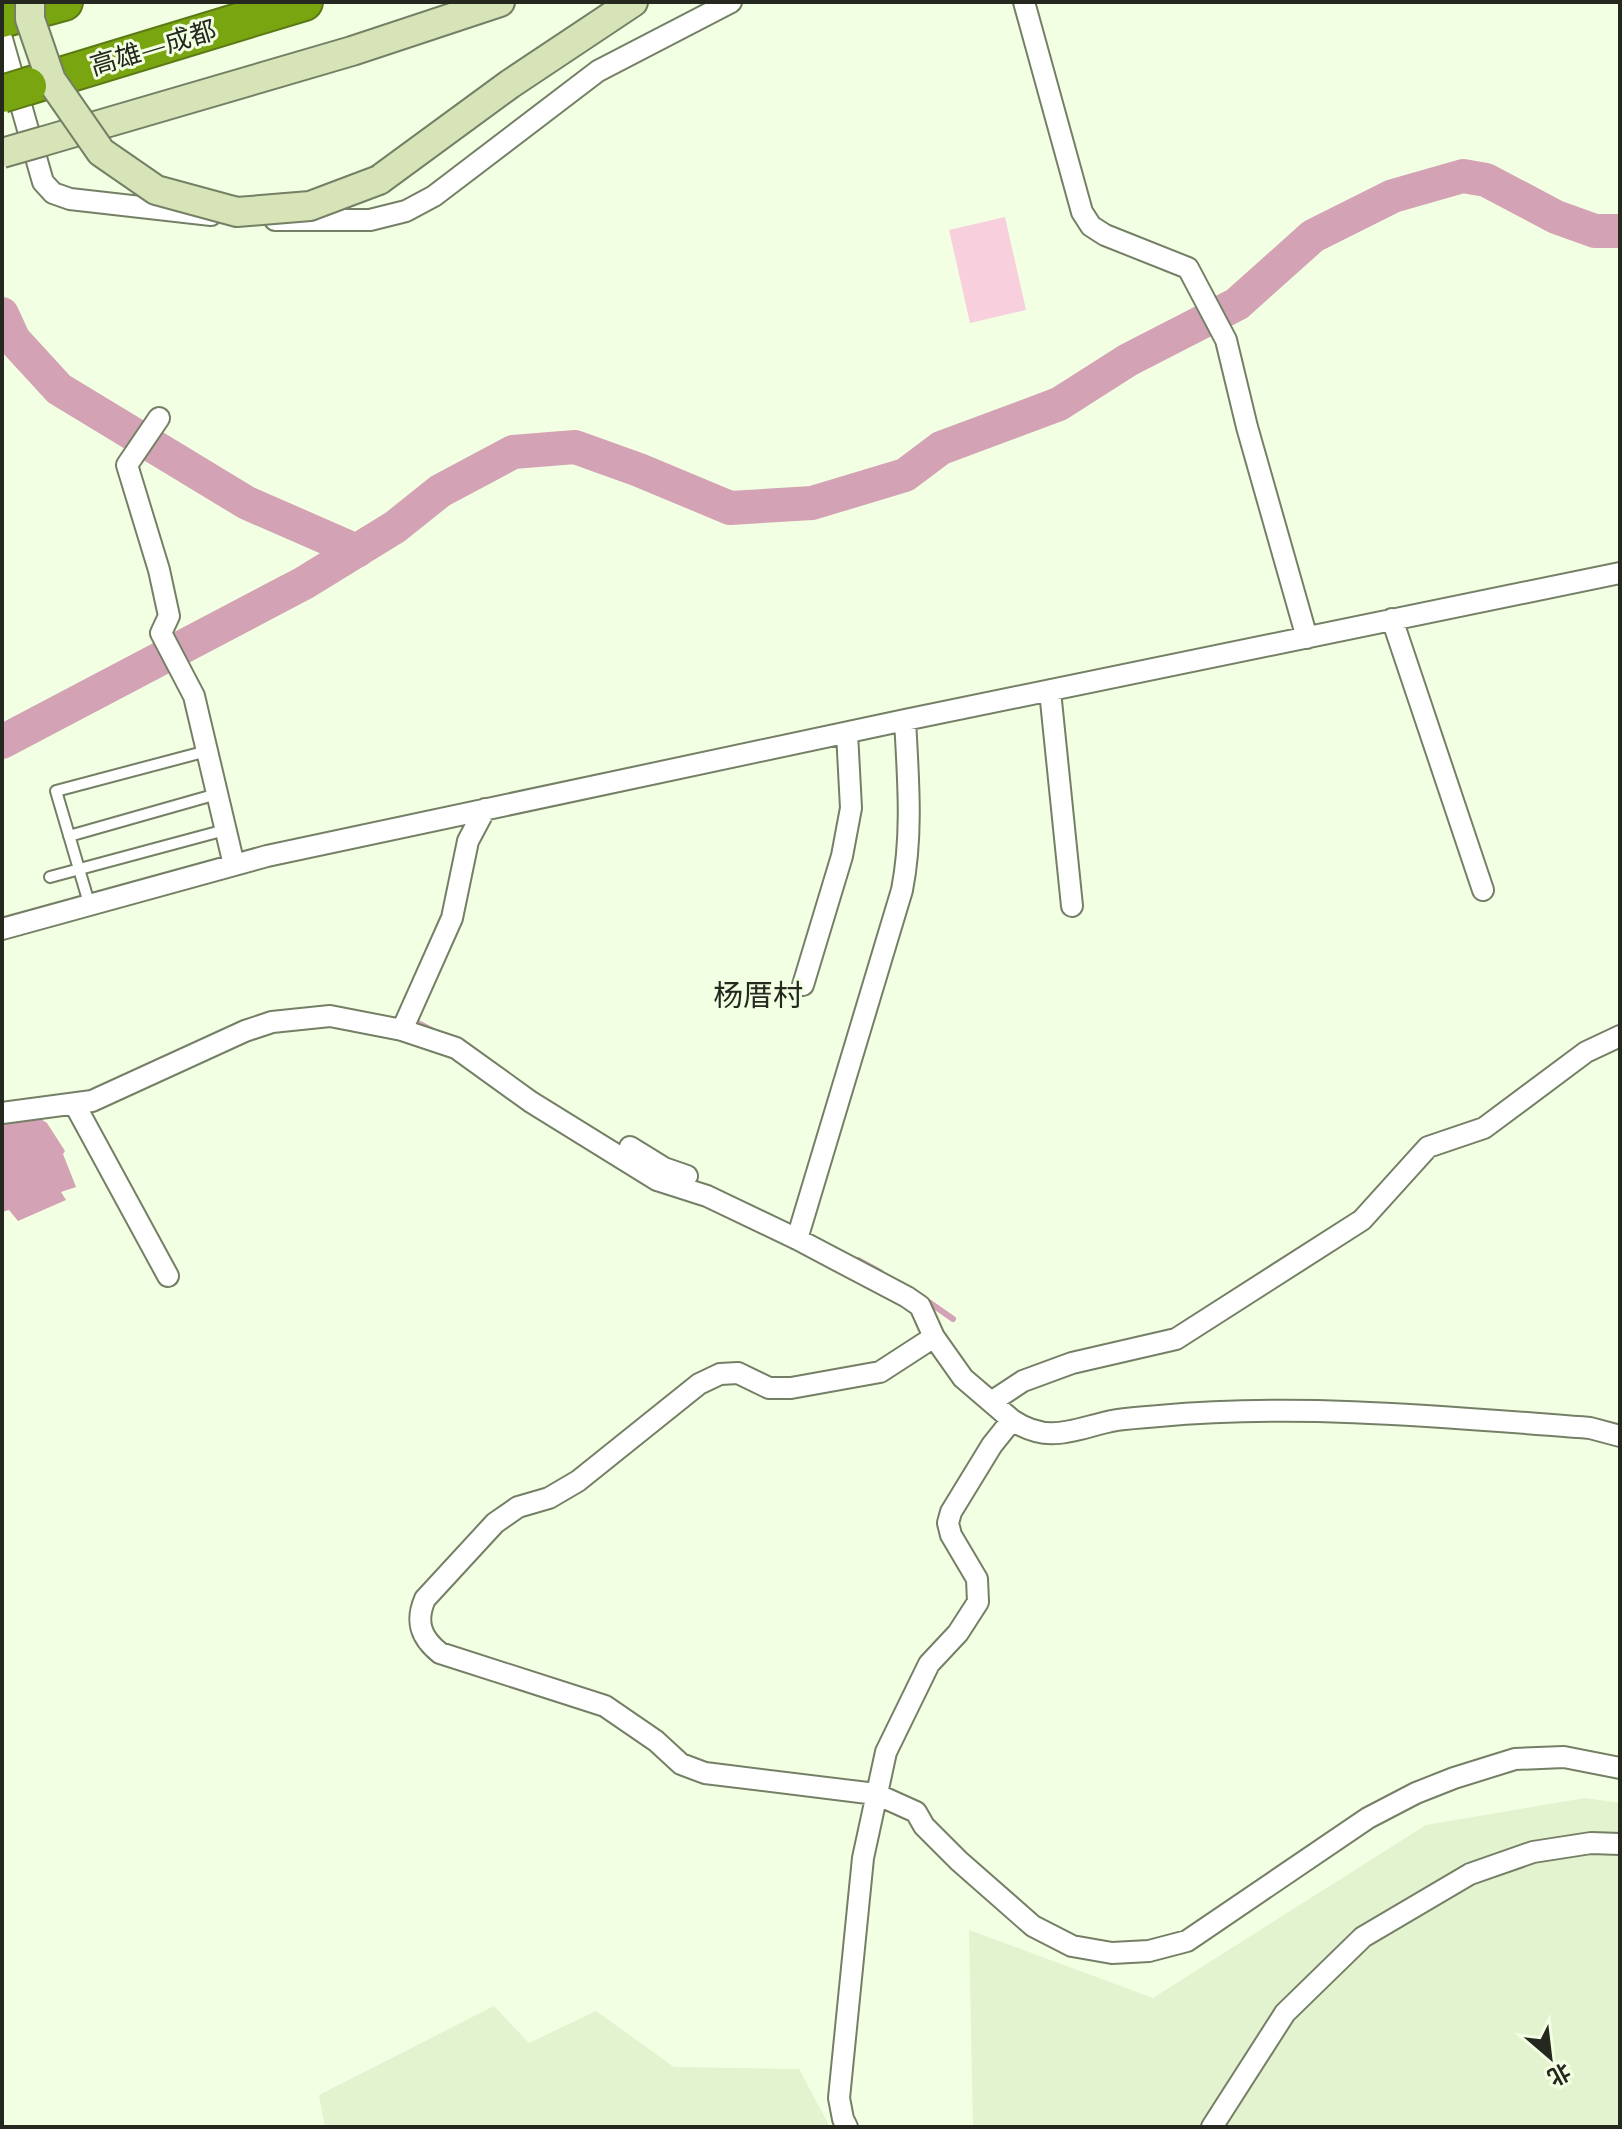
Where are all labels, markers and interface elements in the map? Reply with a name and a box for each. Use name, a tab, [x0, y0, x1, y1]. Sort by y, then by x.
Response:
street label: 高雄—成都	[85, 11, 221, 87]
district label: 杨厝村	[713, 974, 803, 1020]
north arrow	[1510, 2017, 1590, 2097]
text: 北	[1541, 2054, 1576, 2093]

